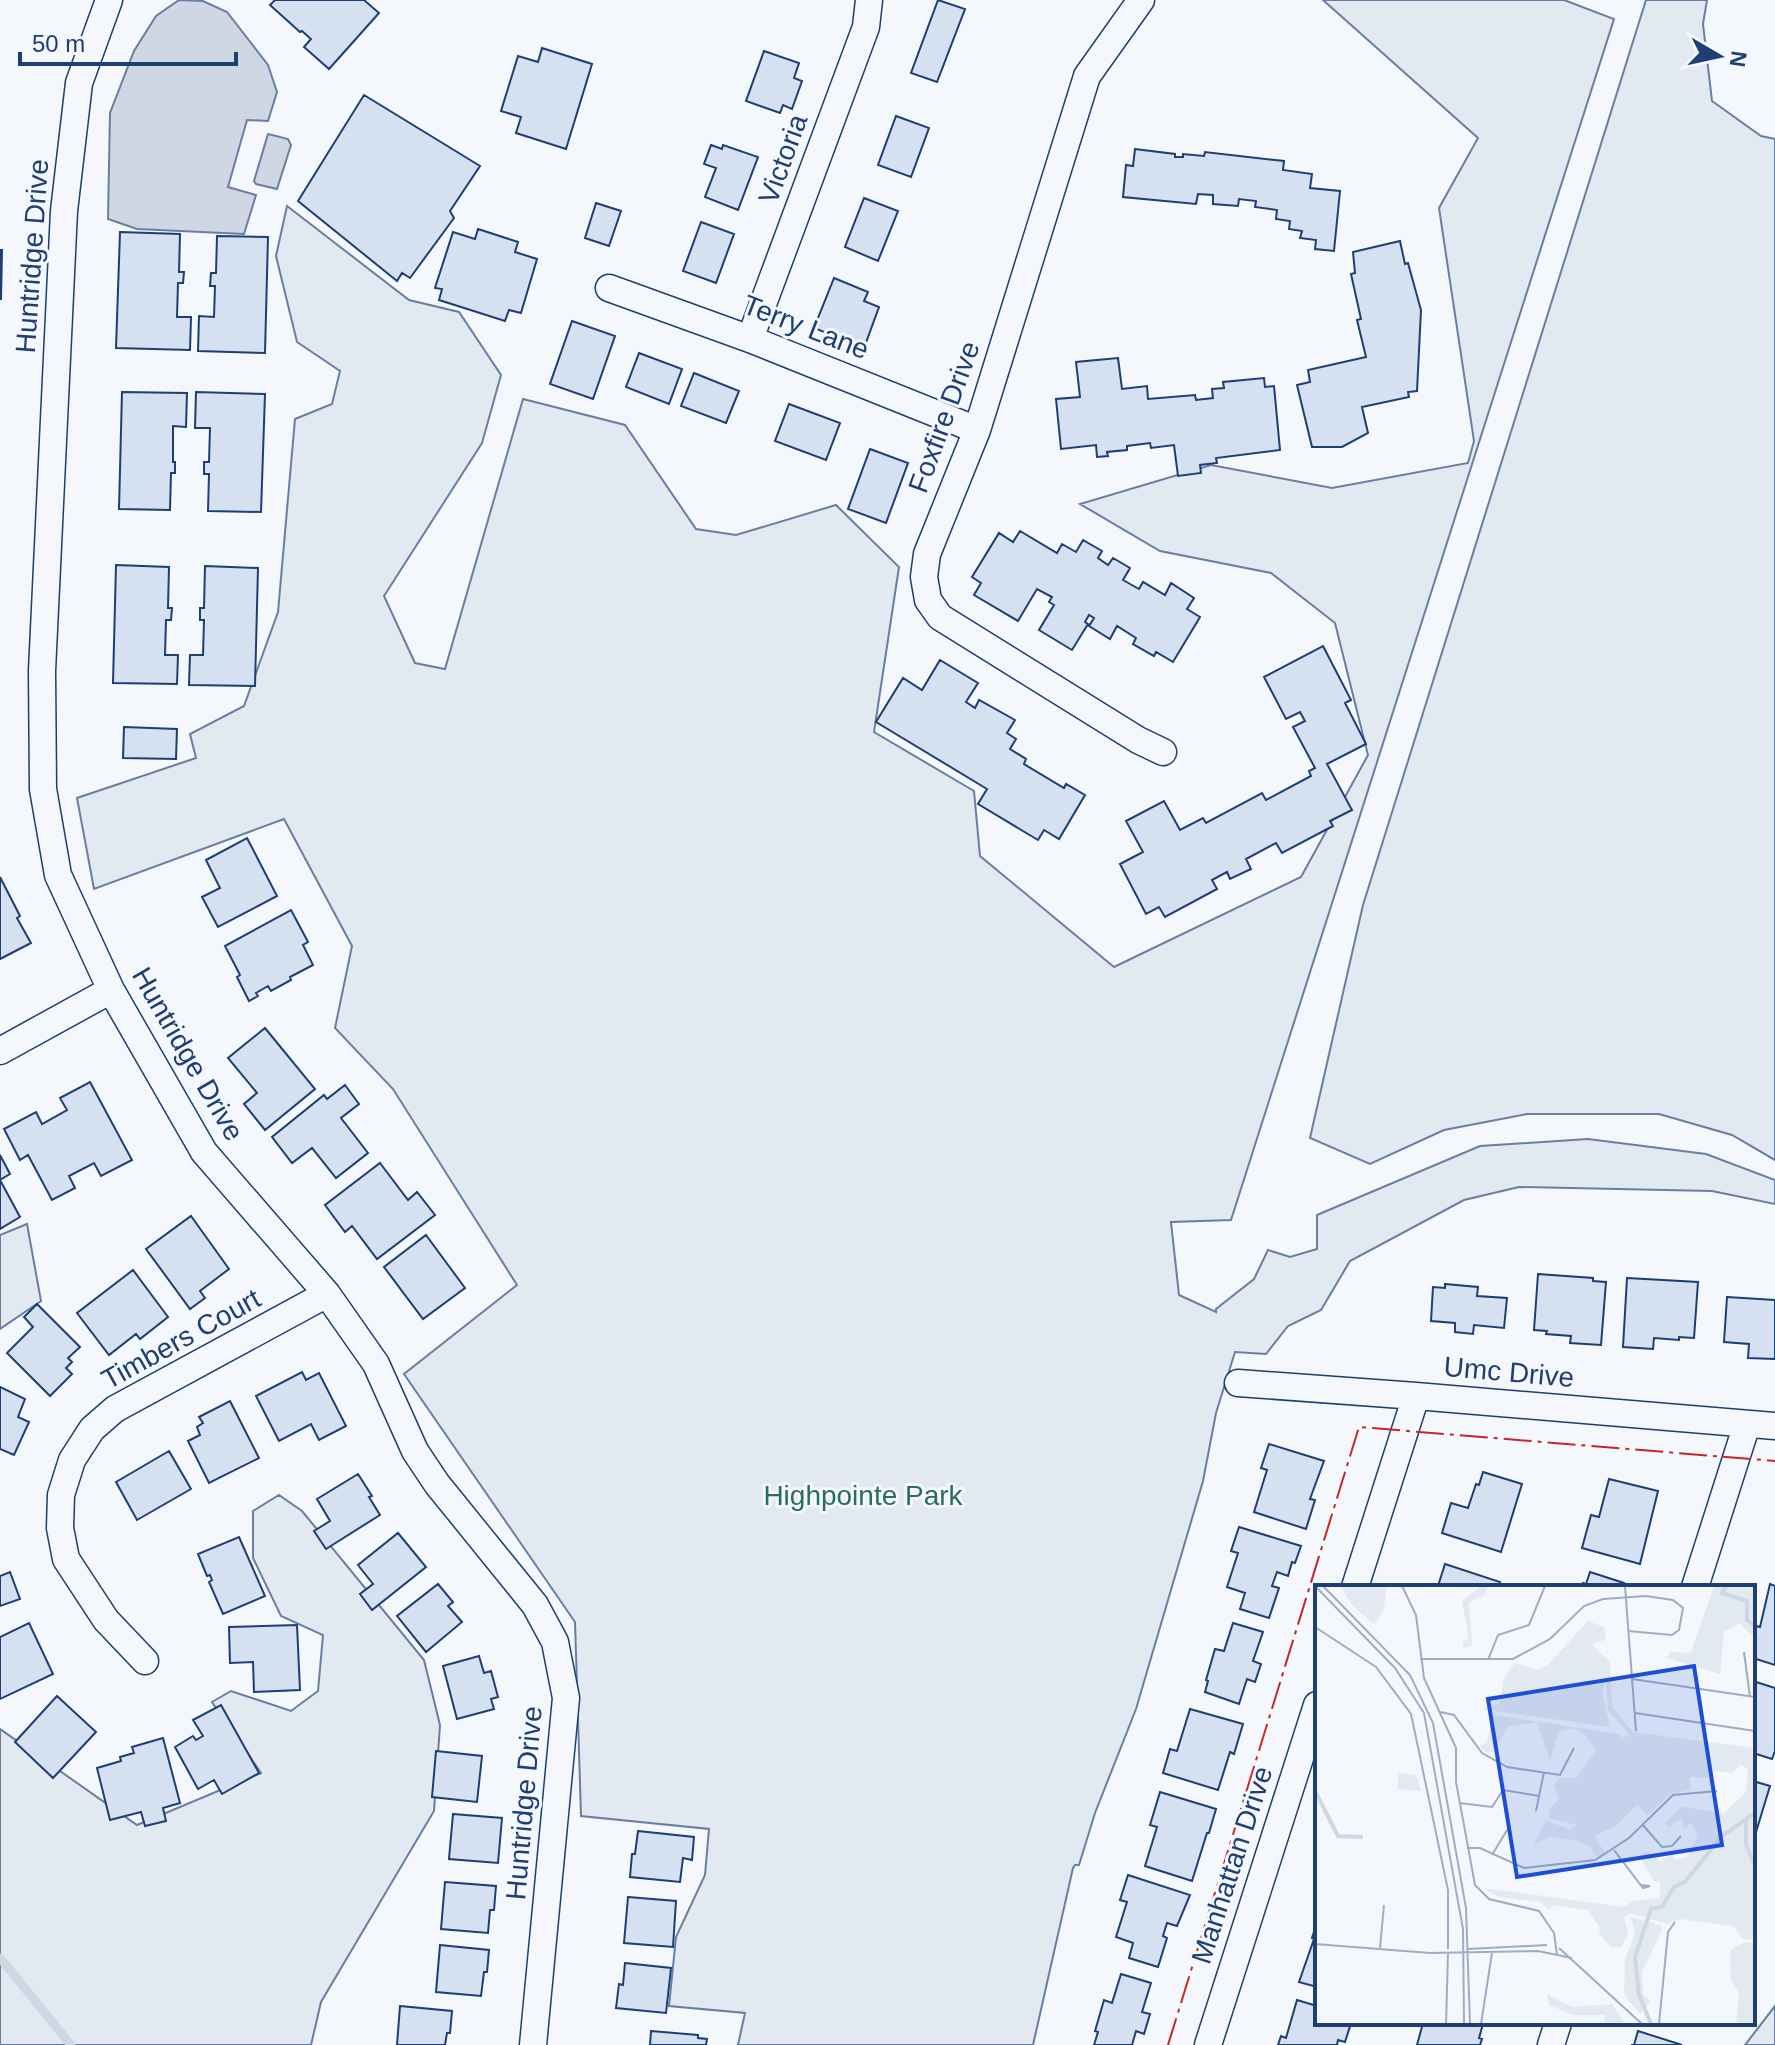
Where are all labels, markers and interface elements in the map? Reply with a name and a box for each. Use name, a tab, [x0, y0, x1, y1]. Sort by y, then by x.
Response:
scale bar	[20, 16, 236, 66]
north arrow	[1679, 16, 1759, 96]
text: 50 m	[32, 30, 85, 57]
text: N	[1725, 49, 1752, 69]
street label: Victoria	[753, 110, 814, 208]
street label: Huntridge Drive	[10, 158, 54, 354]
street label: Terry Lane	[739, 289, 873, 365]
street label: Foxfire Drive	[902, 337, 986, 497]
street label: Huntridge Drive	[126, 962, 250, 1146]
street label: Timbers Court	[96, 1283, 266, 1395]
street label: Umc Drive	[1443, 1351, 1575, 1393]
park label: Highpointe Park	[763, 1480, 964, 1511]
inset map	[1315, 1585, 1755, 2025]
street label: Huntridge Drive	[500, 1705, 548, 1901]
street label: Manhattan Drive	[1186, 1763, 1278, 1967]

